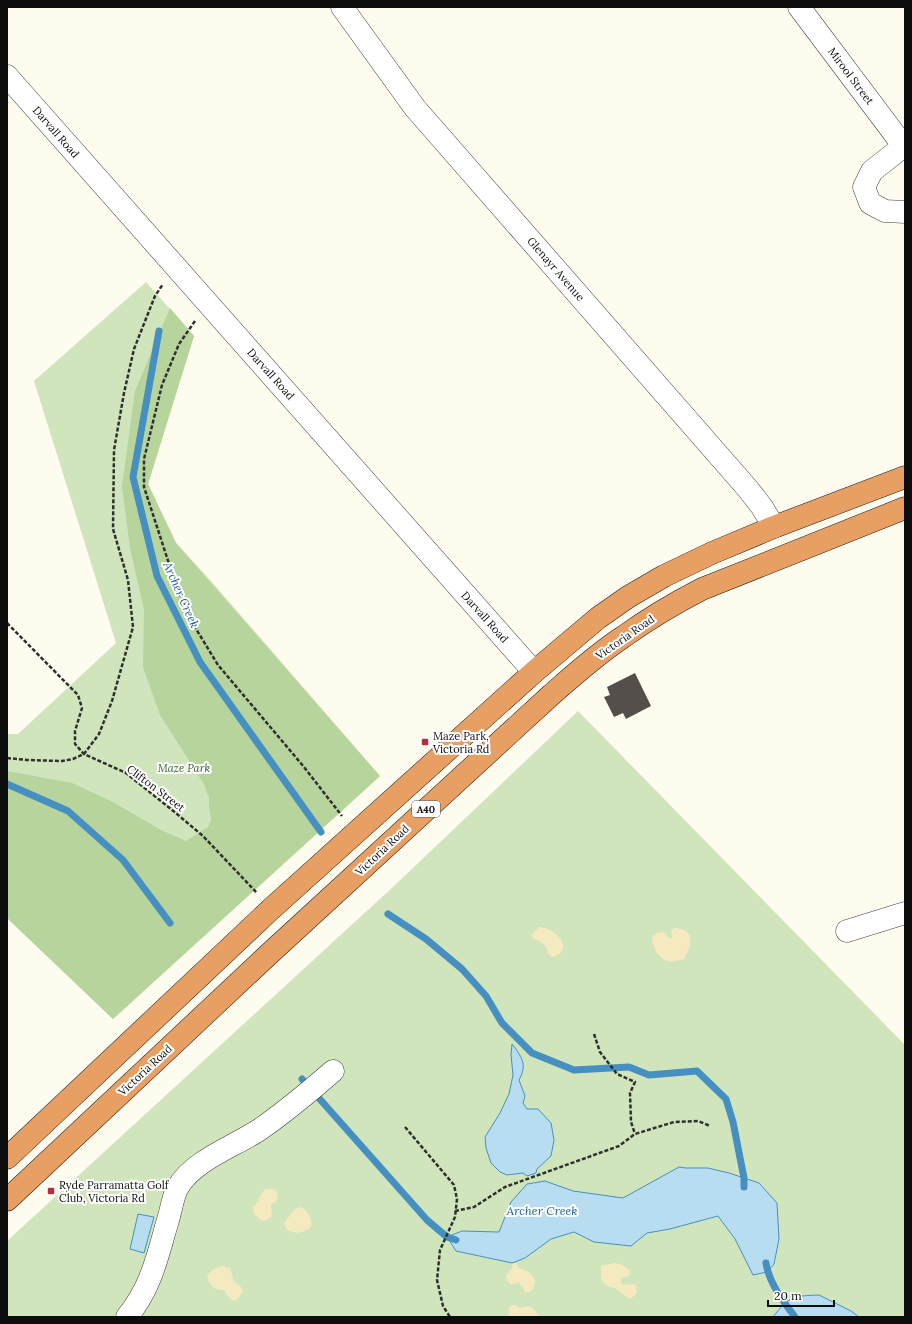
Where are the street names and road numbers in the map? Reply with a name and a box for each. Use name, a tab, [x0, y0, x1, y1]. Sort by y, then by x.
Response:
street label: Mirool Street	[825, 45, 877, 108]
street label: Darvall Road	[30, 103, 83, 161]
street label: Glenayr Avenue	[524, 234, 588, 304]
street label: Darvall Road	[244, 345, 298, 403]
street label: Darvall Road	[458, 588, 512, 646]
street label: Victoria Road	[592, 611, 657, 663]
street label: Clifton Street	[124, 762, 188, 815]
road number: A40	[412, 801, 440, 817]
street label: Victoria Road	[351, 821, 412, 879]
street label: Victoria Road	[114, 1041, 175, 1099]

